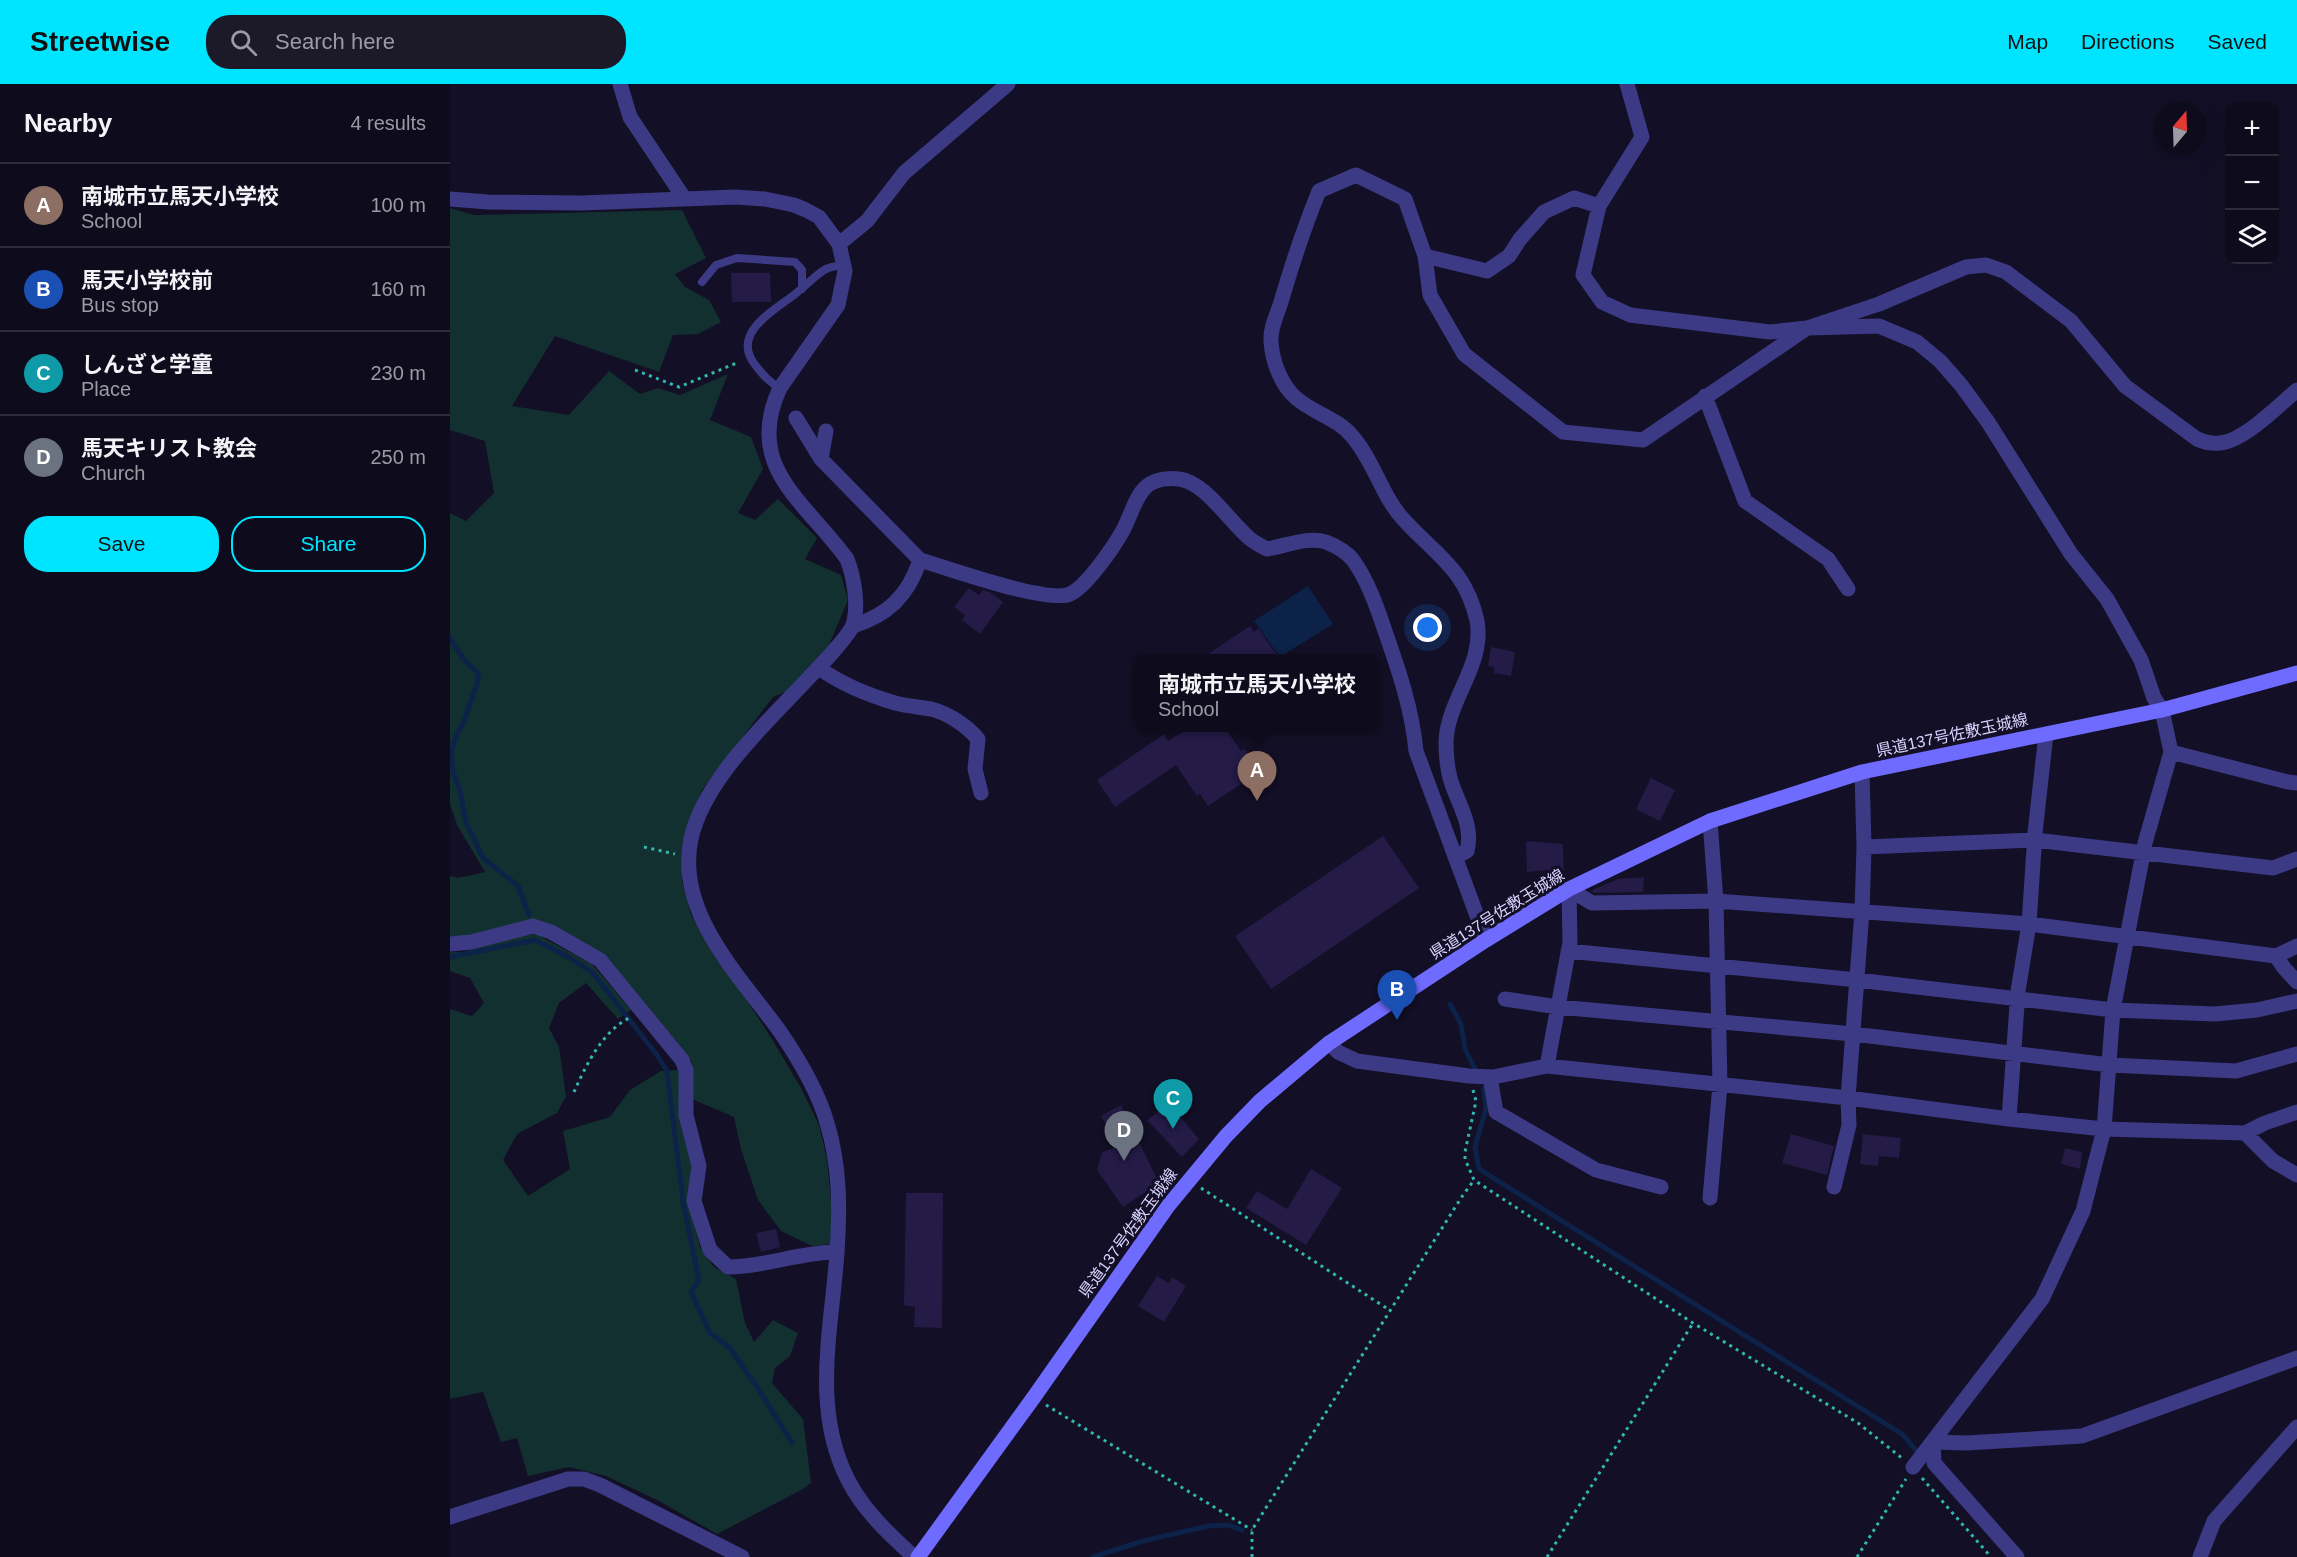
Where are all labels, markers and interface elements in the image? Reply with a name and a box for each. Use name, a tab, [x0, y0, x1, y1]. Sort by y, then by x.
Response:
search box	[206, 15, 626, 69]
text: Streetwise	[30, 26, 170, 57]
icon: search	[227, 26, 260, 59]
text: Search here	[275, 29, 395, 54]
text: Map	[2007, 30, 2048, 53]
text: Directions	[2081, 30, 2174, 53]
text: Saved	[2207, 30, 2267, 53]
north arrow	[2153, 102, 2207, 156]
map controls	[2225, 102, 2279, 264]
button: +	[2225, 102, 2279, 156]
text: Nearby	[24, 108, 112, 138]
text: 4 results	[350, 112, 426, 134]
button: −	[2225, 156, 2279, 210]
text: 南城市立馬天小学校	[81, 184, 279, 209]
text: A	[36, 194, 51, 216]
text: 100 m	[370, 194, 426, 216]
text: School	[81, 210, 142, 232]
button: layers	[2225, 210, 2279, 264]
text: 馬天小学校前	[81, 268, 213, 293]
text: B	[36, 278, 51, 300]
text: 160 m	[370, 278, 426, 300]
text: Bus stop	[81, 294, 159, 316]
text: しんざと学童	[81, 352, 213, 377]
text: C	[36, 362, 51, 384]
text: 230 m	[370, 362, 426, 384]
text: Place	[81, 378, 131, 400]
text: 馬天キリスト教会	[81, 436, 257, 461]
text: D	[36, 446, 51, 468]
text: 250 m	[370, 446, 426, 468]
text: Church	[81, 462, 145, 484]
button: Save	[24, 516, 219, 572]
button: Share	[231, 516, 426, 572]
your location	[1413, 613, 1442, 642]
popup	[1134, 654, 1380, 732]
text: 南城市立馬天小学校	[1158, 672, 1356, 697]
text: School	[1158, 698, 1219, 720]
street label: 県道137号佐敷玉城線	[1875, 711, 2029, 759]
pin: A	[1238, 752, 1276, 801]
street label: 県道137号佐敷玉城線	[1427, 866, 1567, 962]
pin: B	[1378, 970, 1416, 1020]
pin: C	[1154, 1080, 1192, 1129]
pin: D	[1104, 1112, 1144, 1161]
street label: 県道137号佐敷玉城線	[1076, 1165, 1180, 1301]

